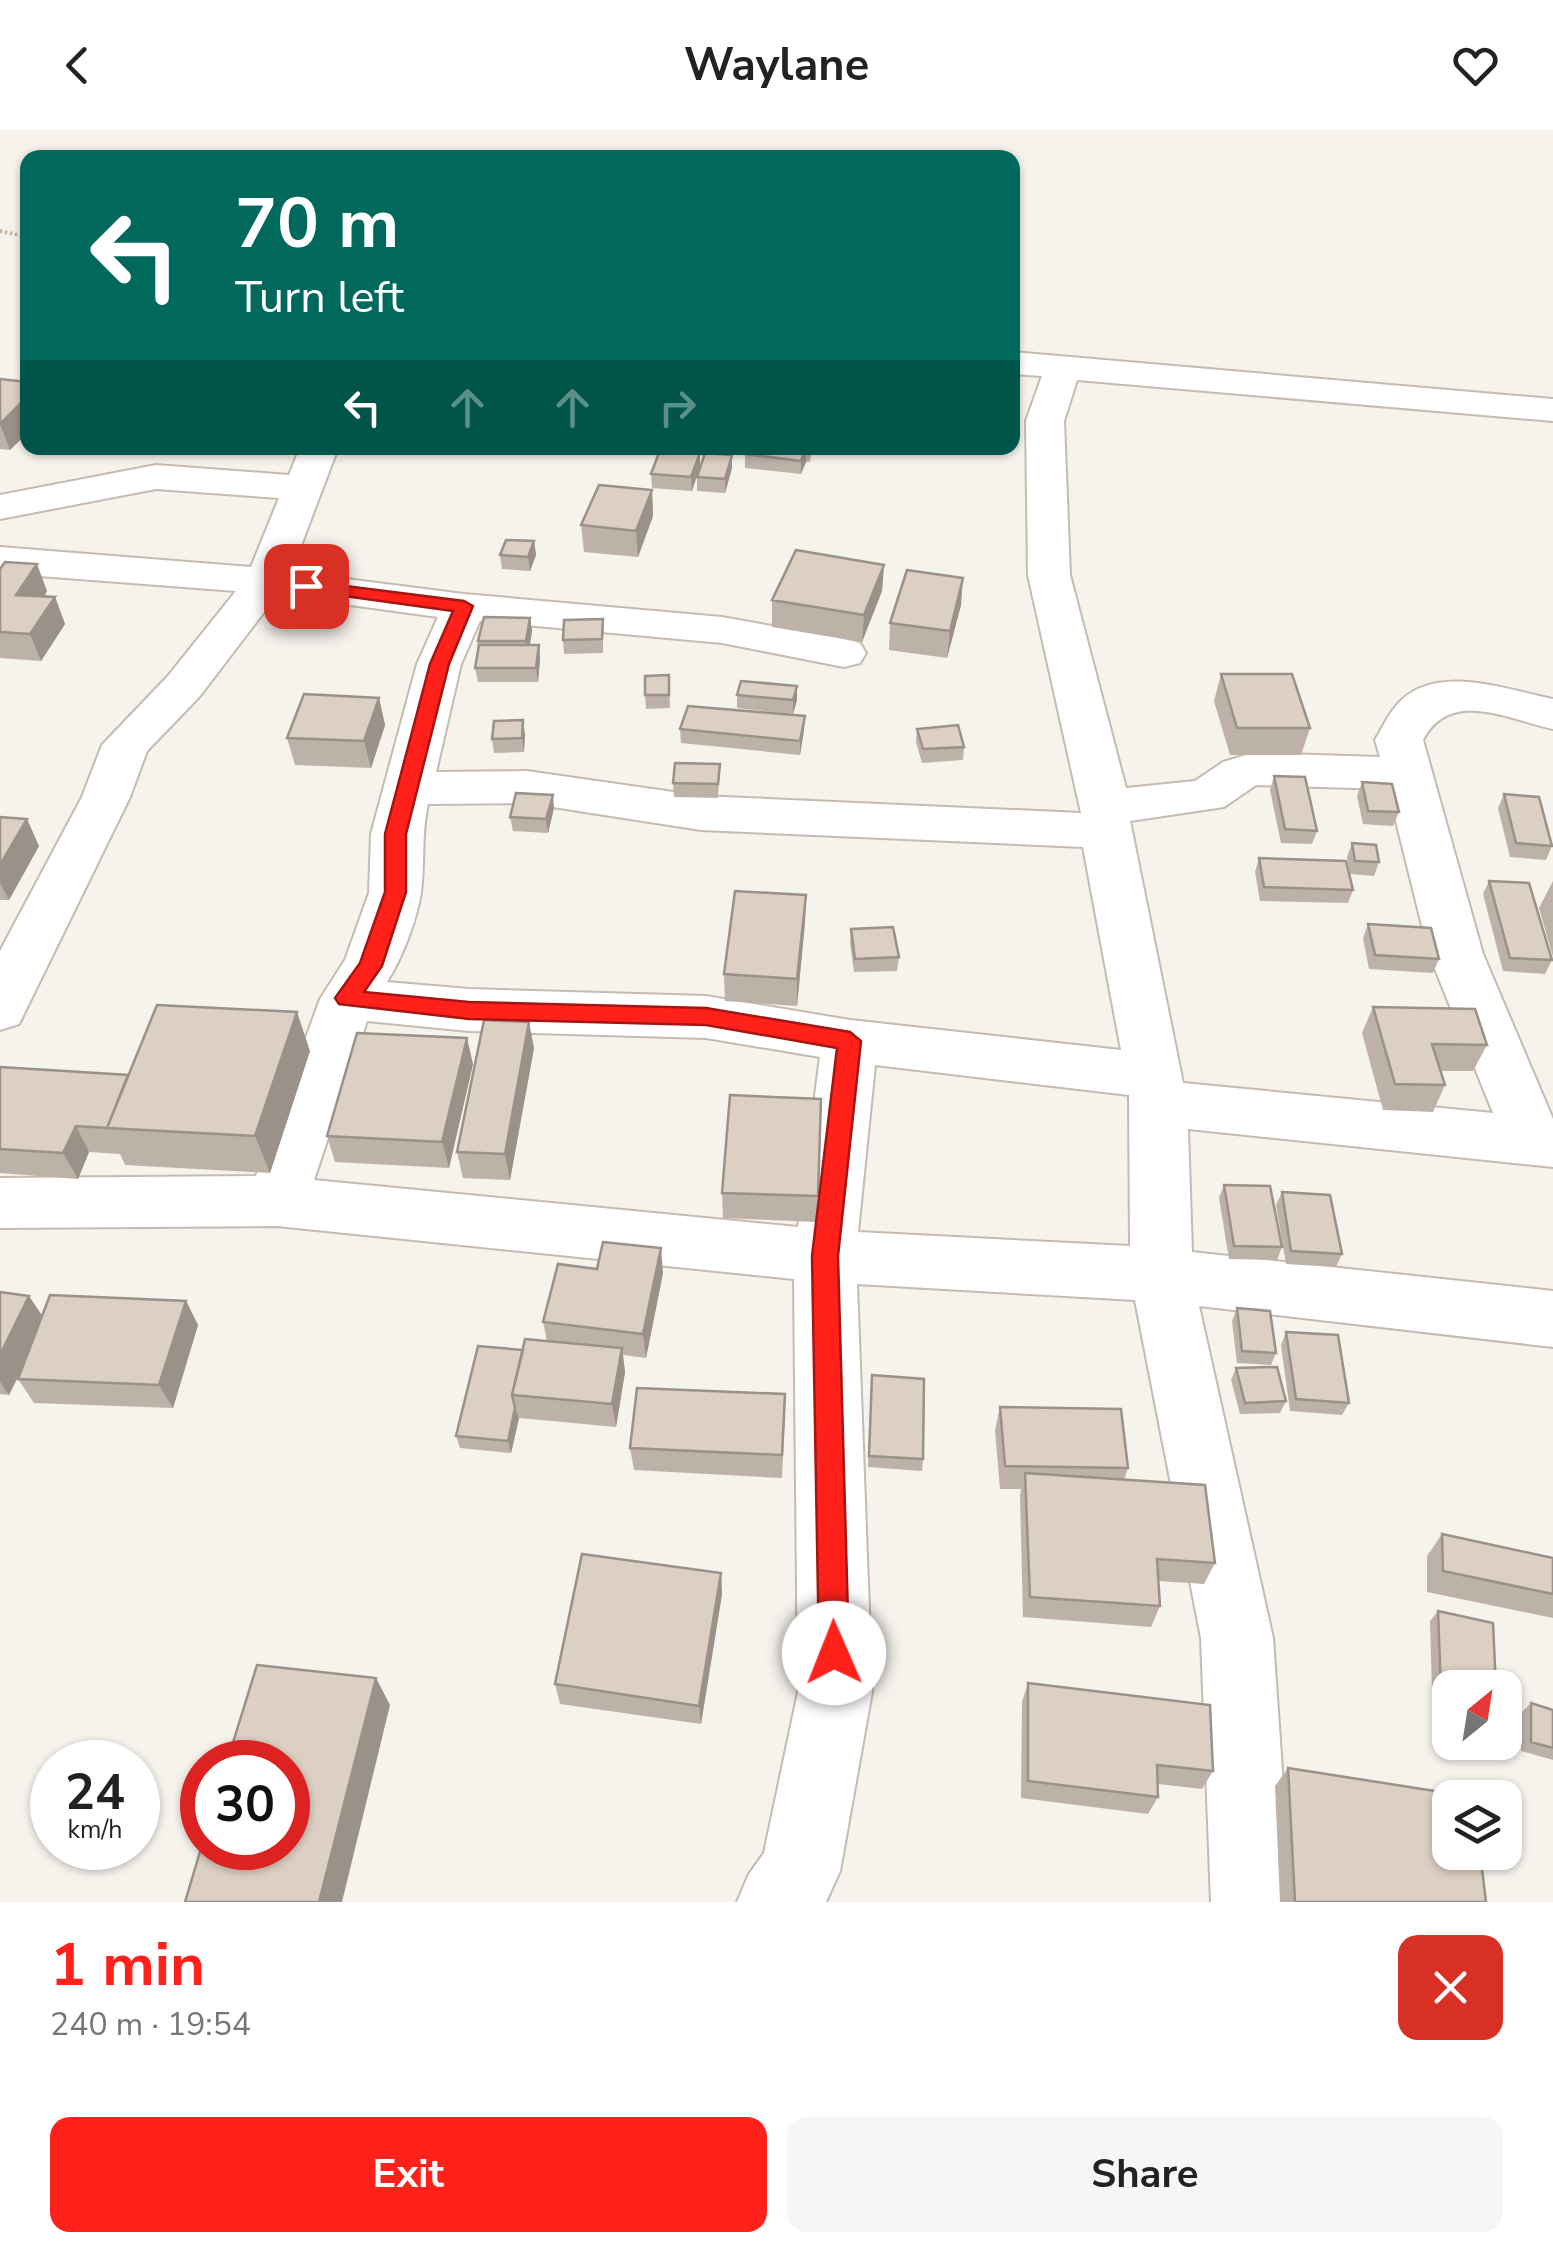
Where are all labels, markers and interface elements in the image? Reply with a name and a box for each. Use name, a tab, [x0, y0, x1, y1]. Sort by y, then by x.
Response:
text: Waylane	[684, 35, 869, 96]
icon: back	[50, 38, 105, 93]
icon: heart	[1448, 38, 1503, 93]
text: 70 m	[235, 176, 399, 272]
icon: left	[70, 190, 200, 320]
text: Turn left	[235, 267, 404, 328]
icon: left	[335, 380, 390, 435]
icon: ahead	[440, 380, 495, 435]
icon: ahead	[545, 380, 600, 435]
icon: right	[650, 380, 705, 435]
pin	[264, 544, 349, 629]
icon: arrive	[279, 559, 334, 614]
position arrow	[782, 1601, 886, 1705]
north arrow	[1432, 1670, 1522, 1760]
map controls	[1432, 1670, 1522, 1870]
speed limit sign: 30	[180, 1740, 310, 1870]
text: 24	[65, 1758, 125, 1827]
button: layers	[1432, 1780, 1522, 1870]
text: km/h	[67, 1813, 123, 1847]
text: 1 min	[50, 1924, 205, 2006]
button: close	[1398, 1935, 1503, 2040]
text: 240 m · 19:54	[50, 2003, 251, 2046]
button: Exit	[50, 2117, 767, 2232]
button: Share	[787, 2117, 1503, 2232]

